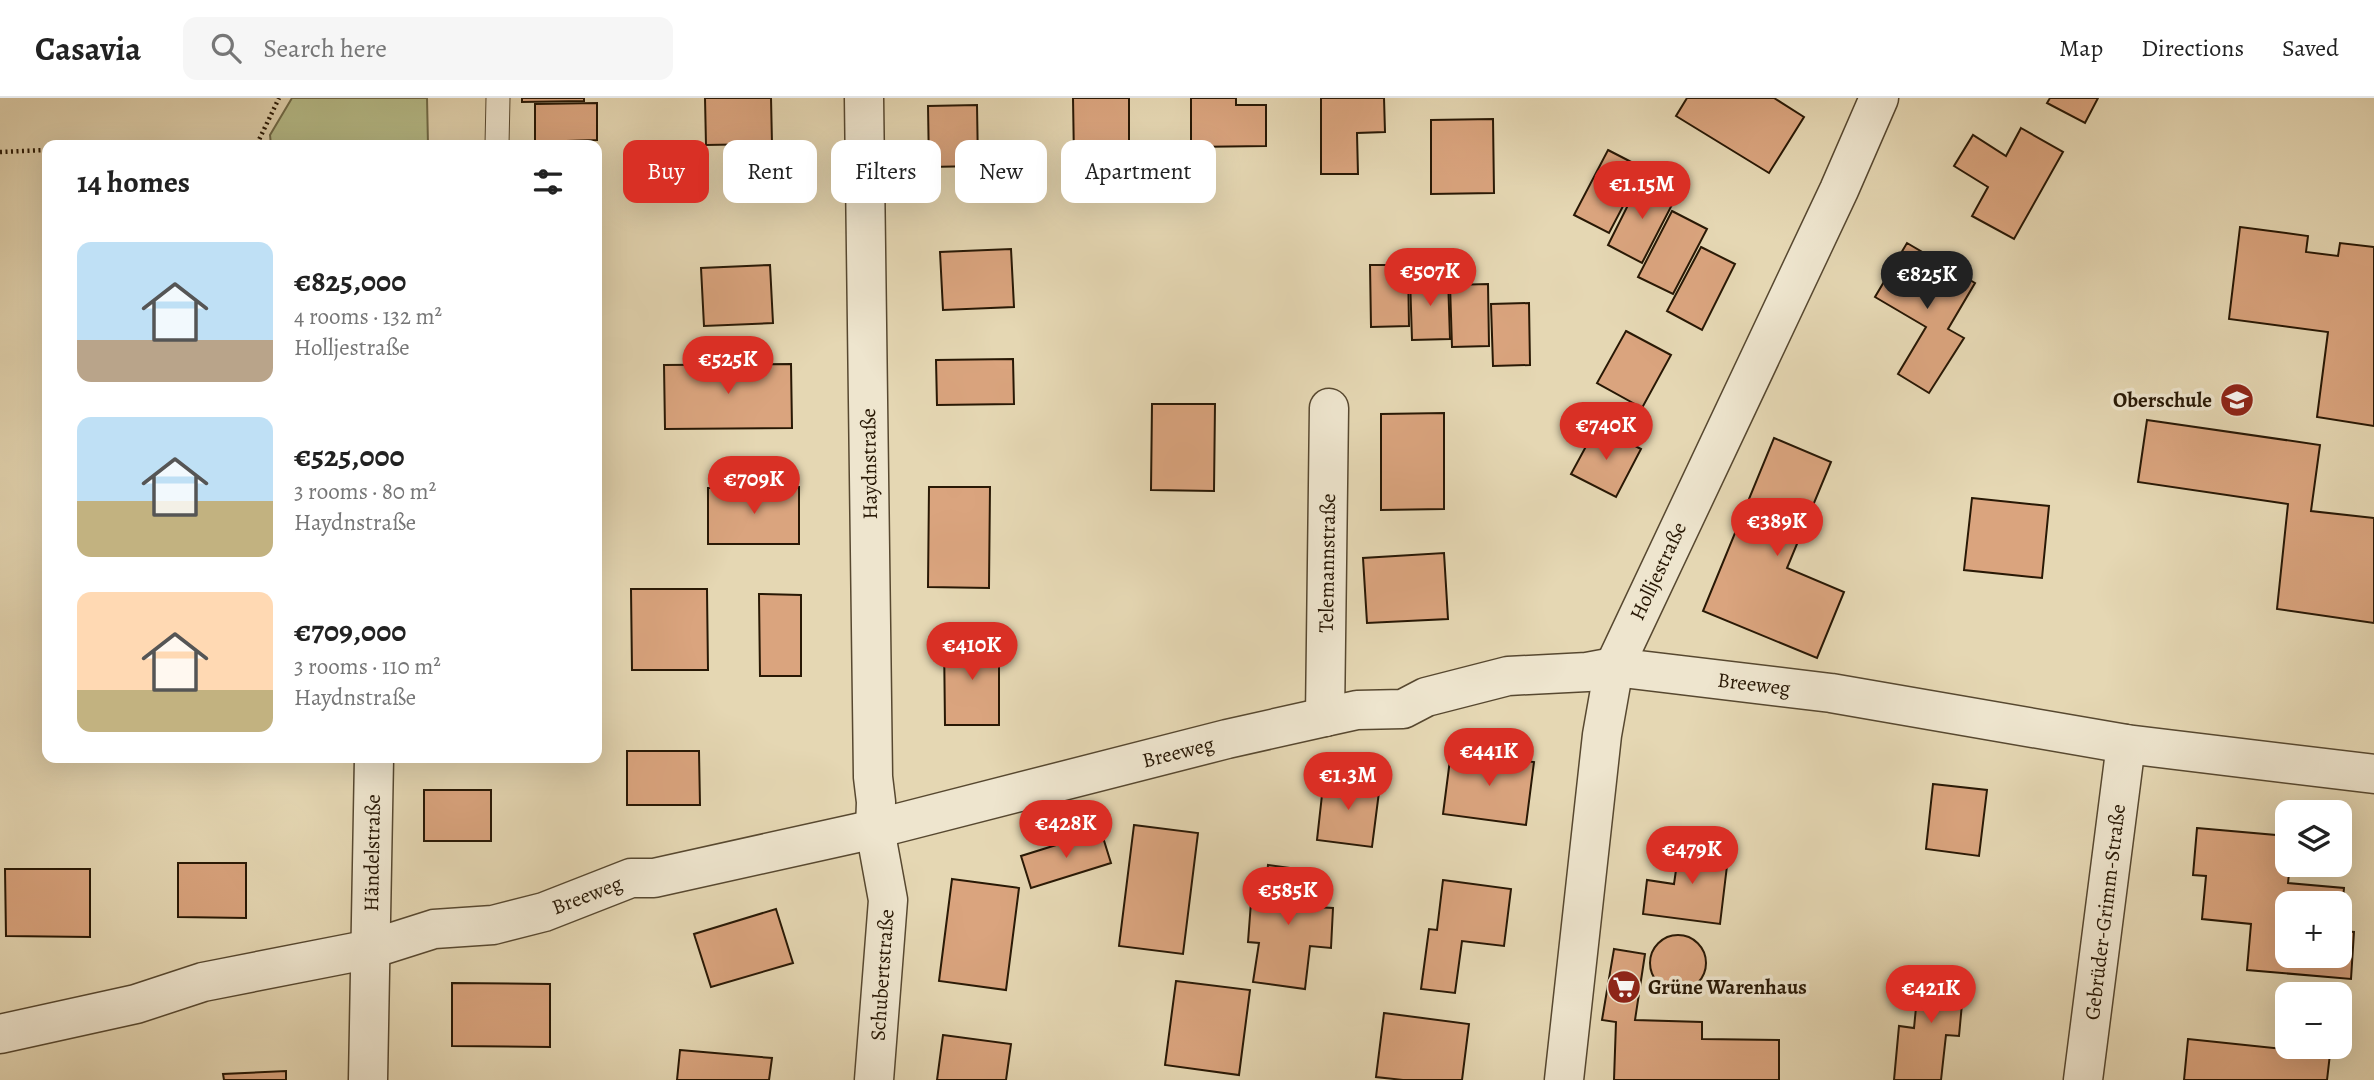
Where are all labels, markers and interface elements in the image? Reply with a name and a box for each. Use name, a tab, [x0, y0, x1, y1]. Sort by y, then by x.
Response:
search box	[183, 17, 673, 80]
text: Casavia	[35, 26, 141, 71]
icon: search	[207, 29, 245, 67]
text: Search here	[263, 31, 387, 66]
text: Map	[2059, 32, 2103, 64]
text: Directions	[2141, 32, 2244, 64]
text: Saved	[2282, 32, 2339, 64]
chip: Buy	[623, 140, 709, 203]
chip: Rent	[723, 140, 817, 203]
chip: Filters	[831, 140, 941, 203]
chip: New	[955, 140, 1047, 203]
chip: Apartment	[1061, 140, 1216, 203]
text: 14 homes	[77, 162, 190, 202]
pin: €1.15M	[1585, 162, 1699, 221]
icon: filters	[529, 163, 567, 201]
text: €1.15M	[1609, 168, 1675, 199]
pin: €507K	[1381, 248, 1479, 308]
pin: €825K	[1878, 252, 1976, 311]
text: €507K	[1400, 255, 1460, 286]
text: €825K	[1897, 258, 1957, 289]
text: €825,000	[294, 261, 406, 301]
icon: home	[133, 270, 217, 354]
text: 4 rooms · 132 m²	[294, 301, 442, 332]
text: Holljestraße	[294, 332, 410, 363]
pin: €525K	[679, 336, 777, 396]
text: €525K	[698, 343, 758, 374]
school or university icon: Oberschule	[2218, 381, 2256, 419]
place label: Oberschule	[2113, 386, 2212, 414]
pin: €740K	[1557, 402, 1655, 462]
street label: Haydnstraße	[854, 408, 884, 520]
text: €740K	[1576, 409, 1636, 440]
text: €525,000	[294, 436, 405, 476]
icon: home	[133, 445, 217, 529]
pin: €709K	[705, 456, 803, 516]
text: €709K	[724, 463, 784, 494]
text: 3 rooms · 80 m²	[294, 476, 436, 507]
street label: Telemannstraße	[1312, 493, 1342, 633]
pin: €389K	[1728, 498, 1826, 558]
text: €389K	[1747, 505, 1807, 536]
text: Haydnstraße	[294, 507, 416, 538]
street label: Holljestraße	[1623, 517, 1693, 625]
text: €709,000	[294, 611, 406, 651]
icon: home	[133, 620, 217, 704]
pin: €410K	[923, 622, 1021, 682]
text: €410K	[943, 629, 1001, 660]
text: 3 rooms · 110 m²	[294, 651, 441, 682]
street label: Breeweg	[1716, 666, 1792, 702]
text: Haydnstraße	[294, 682, 416, 713]
pin: €441K	[1440, 728, 1538, 788]
street label: Breeweg	[1139, 729, 1217, 774]
text: €441K	[1460, 735, 1518, 766]
pin: €1.3M	[1299, 752, 1397, 812]
text: €1.3M	[1320, 759, 1377, 790]
street label: Händelstraße	[357, 794, 387, 912]
pin: €428K	[1017, 800, 1115, 860]
map controls	[2275, 800, 2352, 1059]
button: layers	[2275, 800, 2352, 877]
street label: Gebrüder-Grimm-Straße	[2078, 802, 2132, 1022]
text: €428K	[1035, 807, 1097, 838]
pin: €479K	[1643, 826, 1741, 886]
text: €479K	[1662, 833, 1722, 864]
pin: €585K	[1239, 868, 1337, 927]
street label: Breeweg	[548, 869, 627, 921]
text: €585K	[1259, 874, 1318, 905]
button: +	[2275, 891, 2352, 968]
street label: Schubertstraße	[863, 908, 901, 1042]
pin: €421K	[1882, 965, 1980, 1025]
supermarket icon: Grüne Warenhaus	[1605, 968, 1643, 1006]
text: €421K	[1902, 972, 1960, 1003]
place label: Grüne Warenhaus	[1648, 973, 1807, 1001]
button: −	[2275, 982, 2352, 1059]

